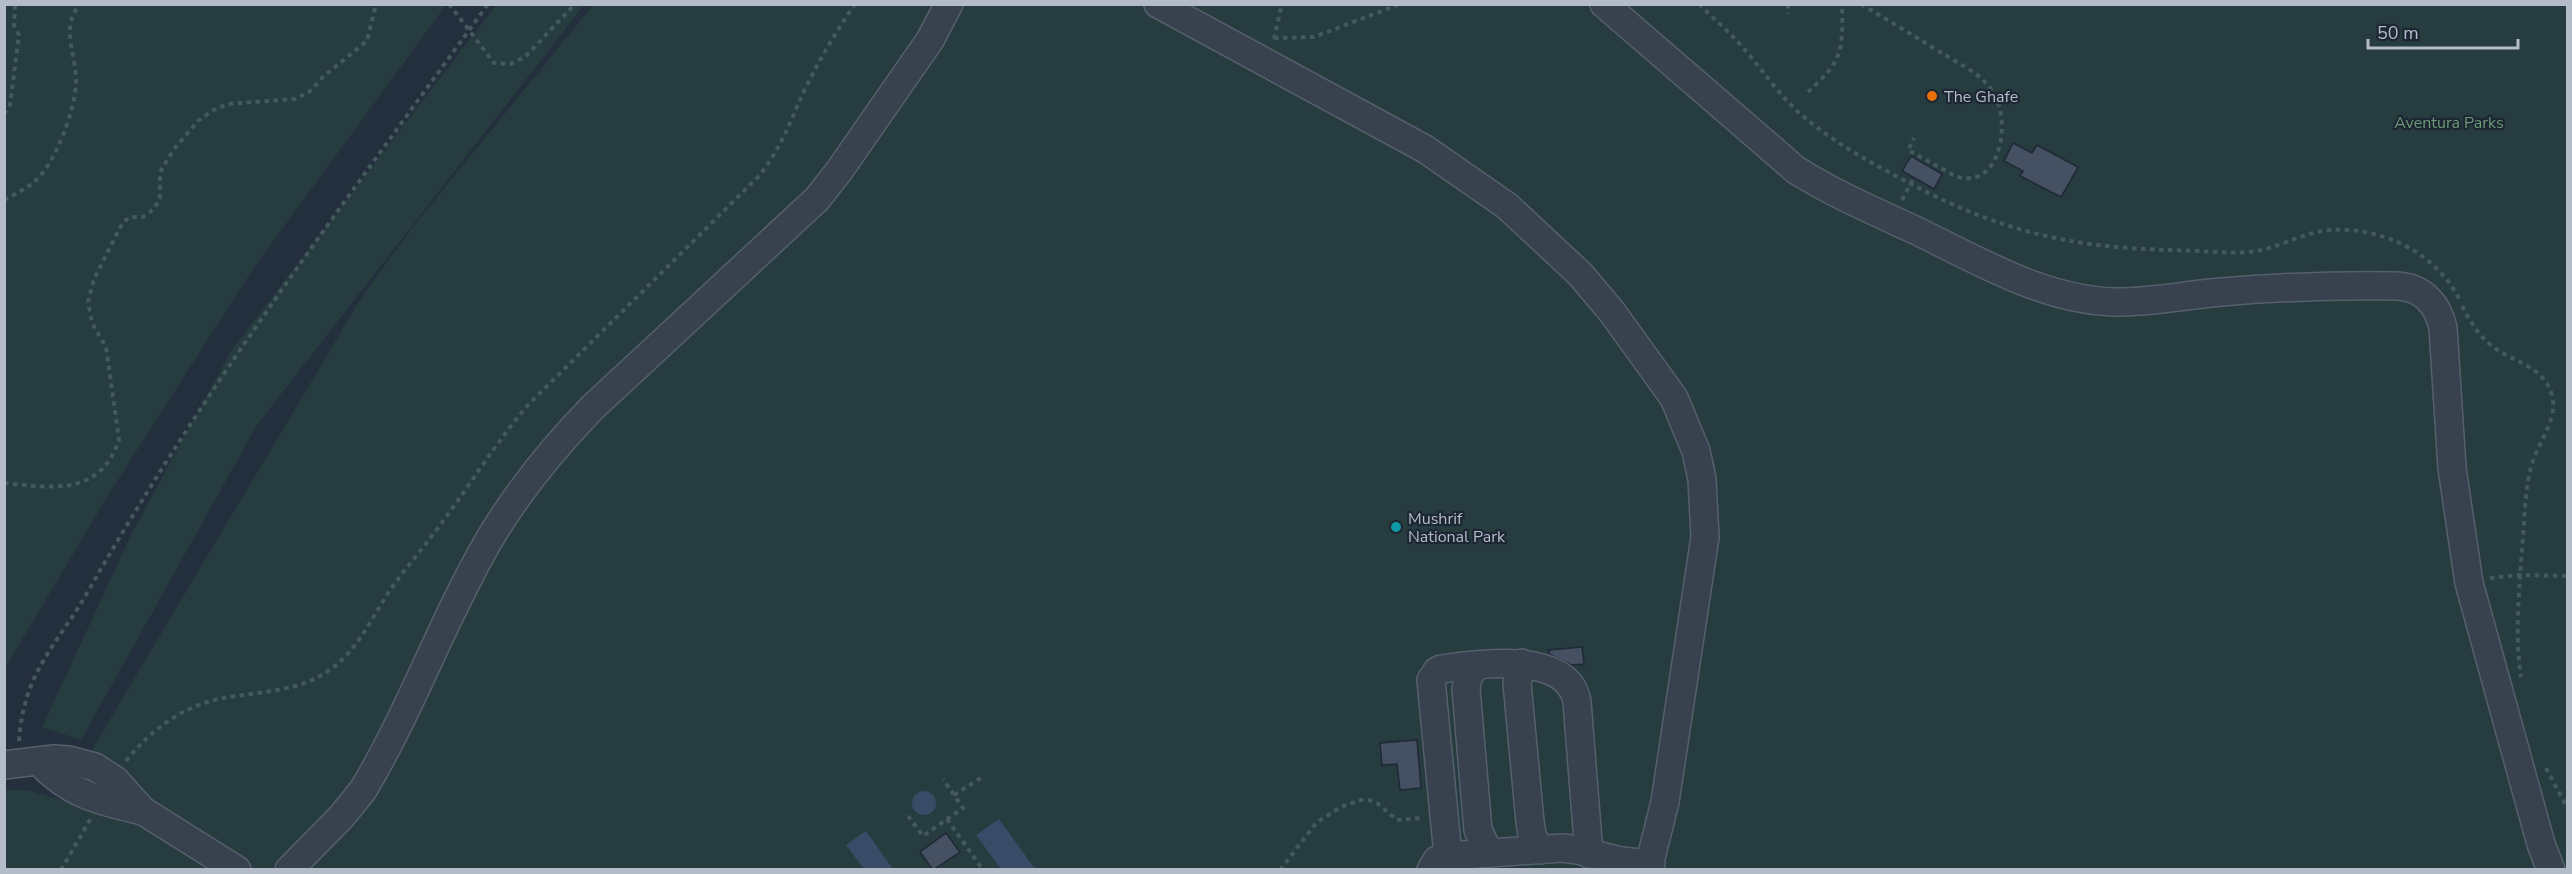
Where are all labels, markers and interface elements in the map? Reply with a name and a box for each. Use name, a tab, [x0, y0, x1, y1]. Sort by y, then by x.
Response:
scale bar	[2368, 12, 2518, 50]
text: 50 m	[2377, 21, 2419, 45]
place label: The Ghafe	[1944, 86, 2018, 108]
marker: The Ghafe	[1925, 89, 1939, 103]
park label: Aventura Parks	[2394, 112, 2504, 134]
place label: Mushrif National Park	[1408, 508, 1506, 548]
marker: Mushrif National Park	[1389, 520, 1403, 534]

